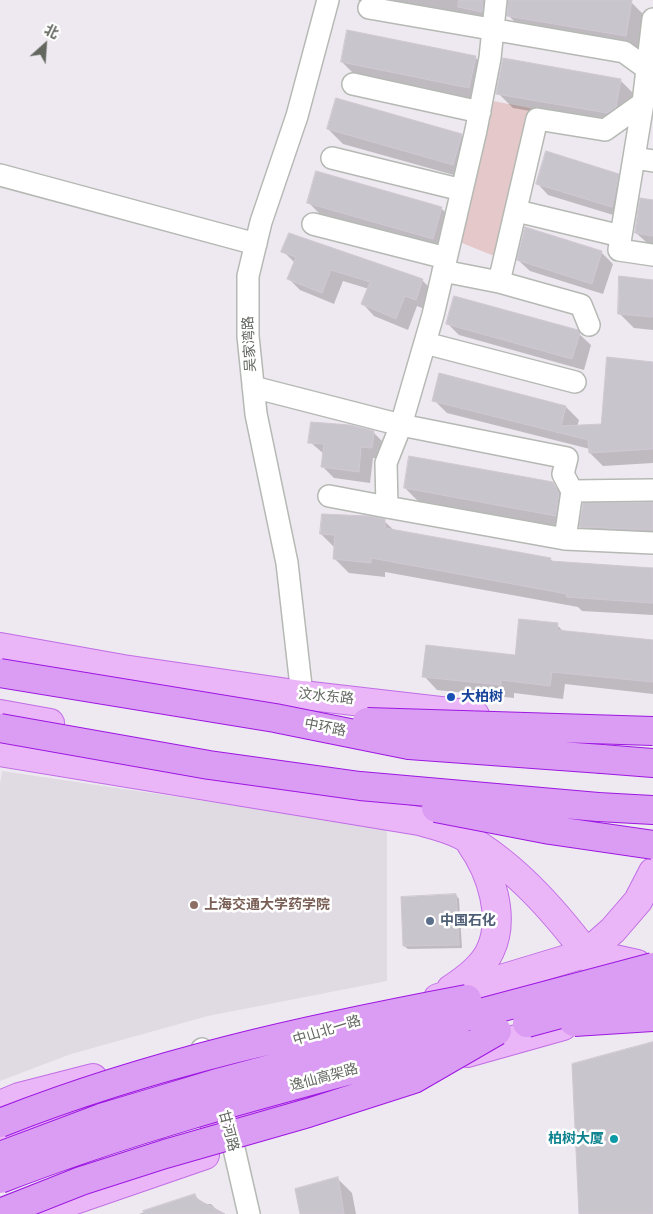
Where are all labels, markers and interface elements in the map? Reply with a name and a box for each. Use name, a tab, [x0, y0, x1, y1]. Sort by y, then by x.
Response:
north arrow	[20, 20, 70, 70]
text: 北	[41, 20, 62, 43]
street label: 吴家湾路	[240, 316, 260, 372]
street label: 汶水东路	[297, 686, 355, 708]
place label: 大柏树	[461, 689, 503, 705]
marker: 大柏树	[445, 691, 457, 703]
street label: 中环路	[303, 716, 347, 740]
place label: 上海交通大学药学院	[204, 897, 330, 913]
marker: 上海交通大学药学院	[188, 899, 200, 911]
place label: 中国石化	[440, 913, 496, 929]
marker: 中国石化	[424, 915, 436, 927]
street label: 中山北一路	[291, 1013, 363, 1049]
street label: 逸仙高架路	[288, 1061, 360, 1095]
street label: 甘河路	[214, 1109, 242, 1153]
place label: 柏树大厦	[548, 1131, 604, 1147]
marker: 柏树大厦	[608, 1133, 620, 1145]

